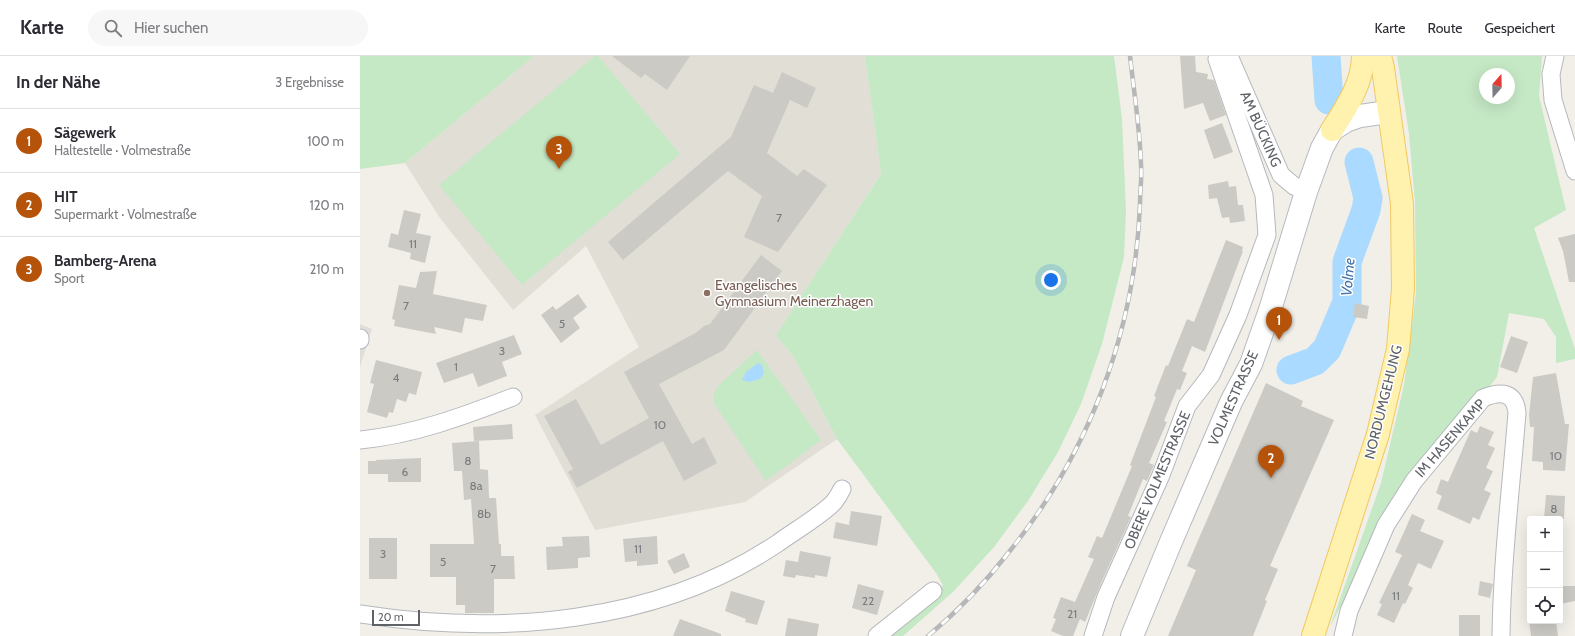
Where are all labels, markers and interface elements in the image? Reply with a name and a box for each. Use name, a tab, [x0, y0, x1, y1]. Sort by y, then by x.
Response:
search box	[88, 10, 368, 46]
text: Karte	[20, 16, 64, 39]
icon: search	[102, 17, 124, 39]
text: Hier suchen	[134, 19, 208, 37]
text: Karte	[1375, 19, 1405, 37]
text: Route	[1427, 19, 1463, 37]
text: Gespeichert	[1485, 19, 1555, 37]
north arrow	[1479, 68, 1515, 104]
text: In der Nähe	[16, 72, 100, 92]
text: 3 Ergebnisse	[275, 74, 344, 90]
street label: AM BÜCKING	[1236, 88, 1286, 170]
text: Sägewerk	[54, 124, 116, 142]
text: 1	[27, 133, 31, 149]
text: 100 m	[307, 133, 344, 149]
pin: 3	[546, 136, 572, 169]
text: Haltestelle · Volmestraße	[54, 142, 191, 158]
text: HIT	[54, 188, 78, 206]
text: 2	[26, 197, 32, 213]
text: 120 m	[310, 197, 344, 213]
text: Supermarkt · Volmestraße	[54, 206, 197, 222]
house number: 7	[776, 210, 782, 225]
house number: 11	[409, 236, 417, 251]
text: Bamberg-Arena	[54, 252, 157, 270]
water label: Volme	[1337, 257, 1359, 297]
text: 3	[25, 261, 33, 277]
text: 210 m	[310, 261, 344, 277]
text: Sport	[54, 270, 84, 286]
your location	[1041, 270, 1061, 290]
place label: Evangelisches Gymnasium Meinerzhagen	[715, 276, 873, 310]
marker: Evangelisches Gymnasium Meinerzhagen	[702, 288, 712, 298]
house number: 7	[403, 298, 409, 313]
pin: 1	[1266, 307, 1292, 340]
house number: 5	[559, 316, 565, 331]
house number: 3	[499, 343, 505, 358]
street label: NORDUMGEHUNG	[1360, 343, 1406, 461]
street label: VOLMESTRASSE	[1204, 348, 1262, 448]
house number: 1	[454, 359, 458, 374]
house number: 4	[393, 370, 400, 385]
street label: IM HASENKAMP	[1411, 395, 1489, 481]
street label: OBERE VOLMESTRASSE	[1120, 408, 1194, 552]
house number: 10	[654, 417, 666, 432]
pin: 2	[1258, 445, 1284, 478]
house number: 10	[1550, 448, 1562, 463]
house number: 8	[464, 453, 472, 468]
house number: 6	[402, 464, 409, 479]
house number: 8a	[469, 478, 483, 493]
house number: 8	[1550, 501, 1558, 516]
house number: 8b	[477, 506, 491, 521]
map controls	[1527, 516, 1563, 624]
button: +	[1527, 516, 1563, 552]
house number: 11	[634, 541, 642, 556]
house number: 3	[380, 546, 386, 561]
button: −	[1527, 552, 1563, 588]
house number: 5	[440, 554, 446, 569]
house number: 7	[490, 561, 496, 576]
house number: 11	[1392, 588, 1400, 603]
button: locate	[1527, 588, 1563, 624]
house number: 22	[862, 593, 874, 608]
house number: 21	[1067, 606, 1077, 621]
scale bar	[372, 608, 420, 627]
text: 20 m	[378, 610, 404, 624]

